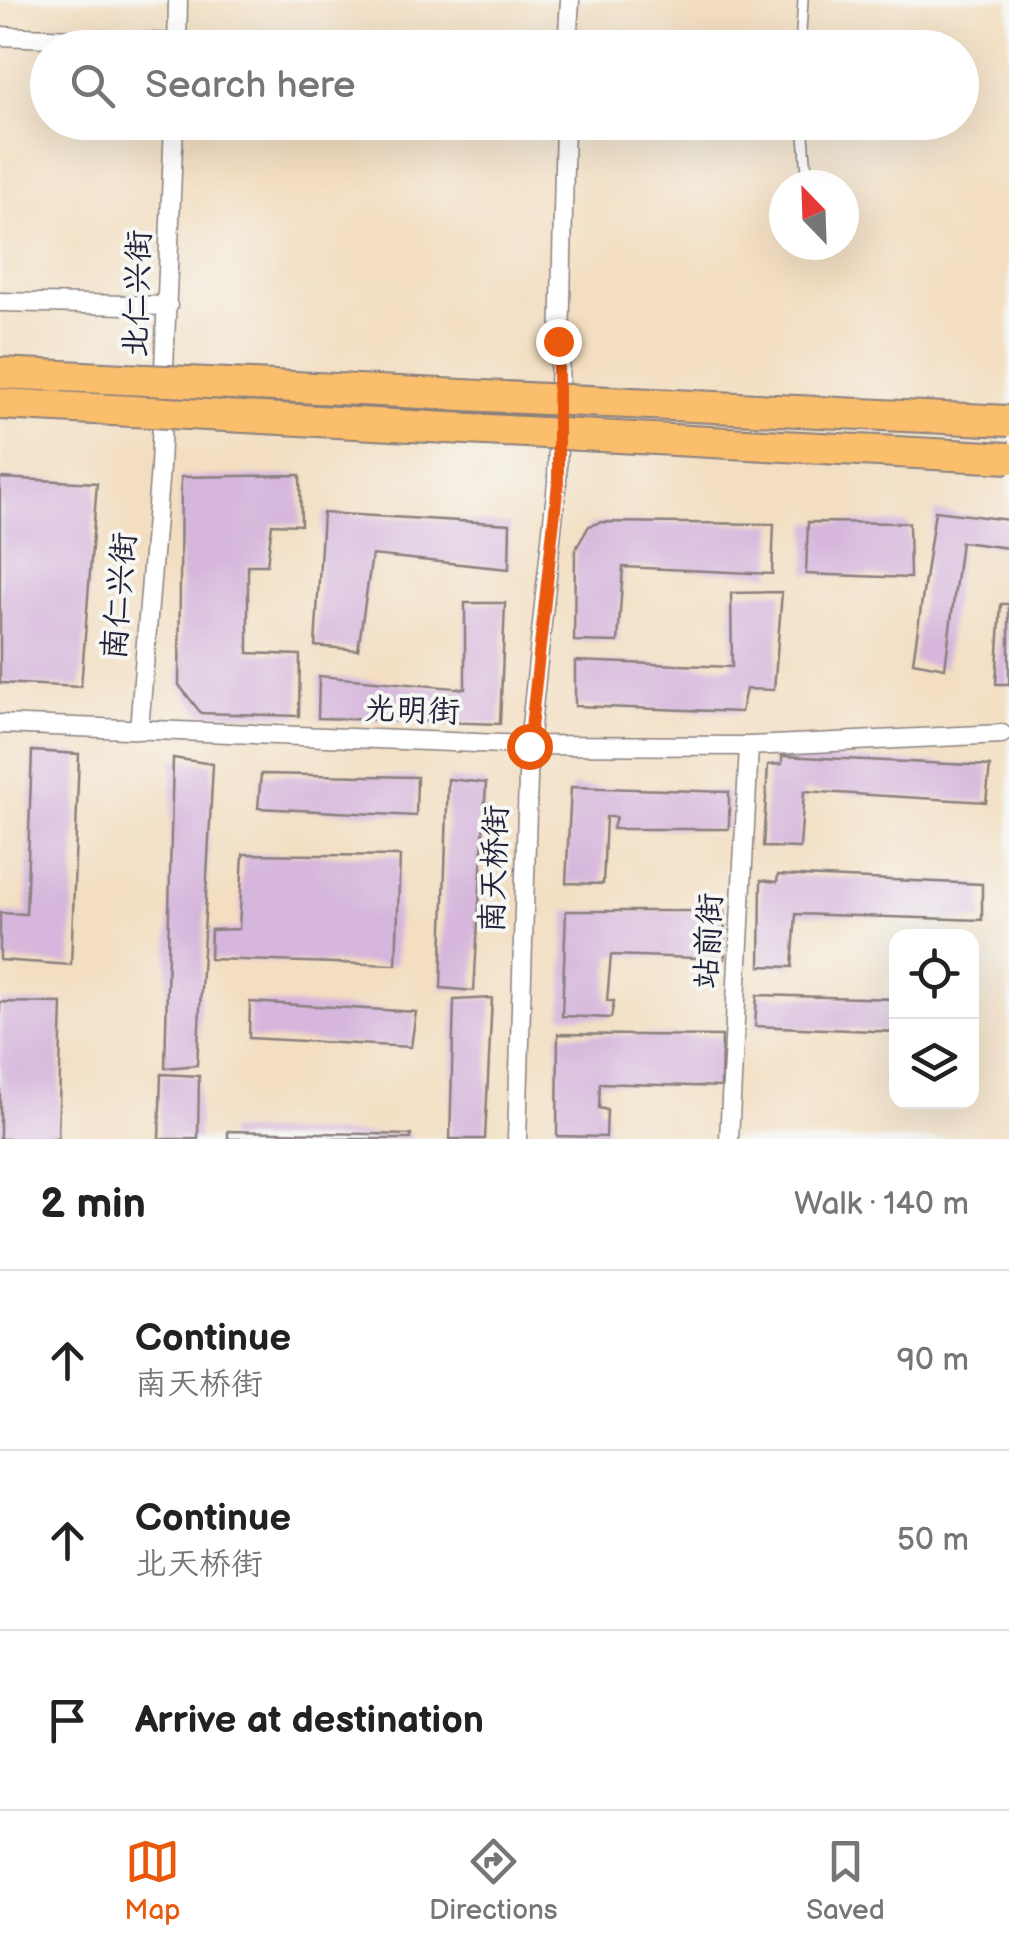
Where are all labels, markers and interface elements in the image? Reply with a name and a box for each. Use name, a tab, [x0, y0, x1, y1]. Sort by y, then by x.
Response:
search box	[30, 30, 979, 140]
icon: search	[65, 58, 120, 113]
text: Search here	[145, 63, 356, 108]
north arrow	[769, 170, 859, 260]
street label: 北仁兴街	[116, 229, 160, 359]
route end	[536, 319, 582, 365]
street label: 南仁兴街	[95, 531, 145, 661]
street label: 光明街	[363, 690, 461, 732]
route start	[507, 724, 553, 770]
street label: 南天桥街	[473, 804, 517, 934]
street label: 站前街	[687, 892, 731, 990]
map controls	[889, 929, 979, 1109]
button: locate	[889, 929, 979, 1019]
button: layers	[889, 1019, 979, 1109]
text: 2 min	[40, 1179, 146, 1230]
text: Walk · 140 m	[794, 1185, 969, 1224]
text: Continue	[135, 1316, 291, 1361]
icon: ahead	[40, 1333, 95, 1388]
text: 90 m	[897, 1341, 969, 1380]
text: 南天桥街	[135, 1365, 263, 1404]
text: Continue	[135, 1496, 291, 1541]
icon: ahead	[40, 1513, 95, 1568]
text: 50 m	[897, 1521, 969, 1560]
text: 北天桥街	[135, 1545, 263, 1584]
icon: arrive	[40, 1693, 95, 1748]
text: Arrive at destination	[135, 1698, 484, 1743]
tab: Map	[124, 1834, 181, 1927]
tab: Directions	[429, 1834, 558, 1927]
tab: Saved	[806, 1834, 885, 1927]

